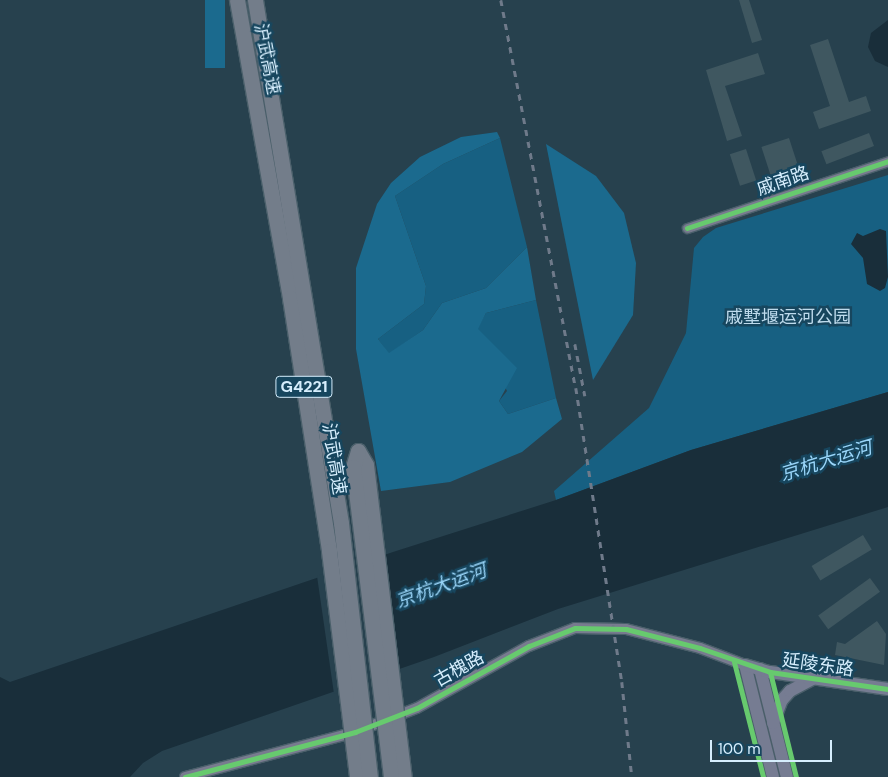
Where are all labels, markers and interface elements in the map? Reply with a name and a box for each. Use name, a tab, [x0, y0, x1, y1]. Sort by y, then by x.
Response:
street label: 沪武高速	[250, 22, 284, 96]
street label: 戚南路	[754, 162, 812, 200]
park label: 戚墅堰运河公园	[725, 306, 851, 328]
road number: G4221	[275, 374, 333, 401]
street label: 沪武高速	[318, 422, 350, 496]
water label: 京杭大运河	[777, 436, 875, 486]
water label: 京杭大运河	[392, 559, 490, 613]
street label: 古槐路	[430, 646, 488, 692]
street label: 延陵东路	[781, 649, 855, 681]
scale bar	[713, 730, 836, 762]
text: 100 m	[718, 739, 761, 759]

